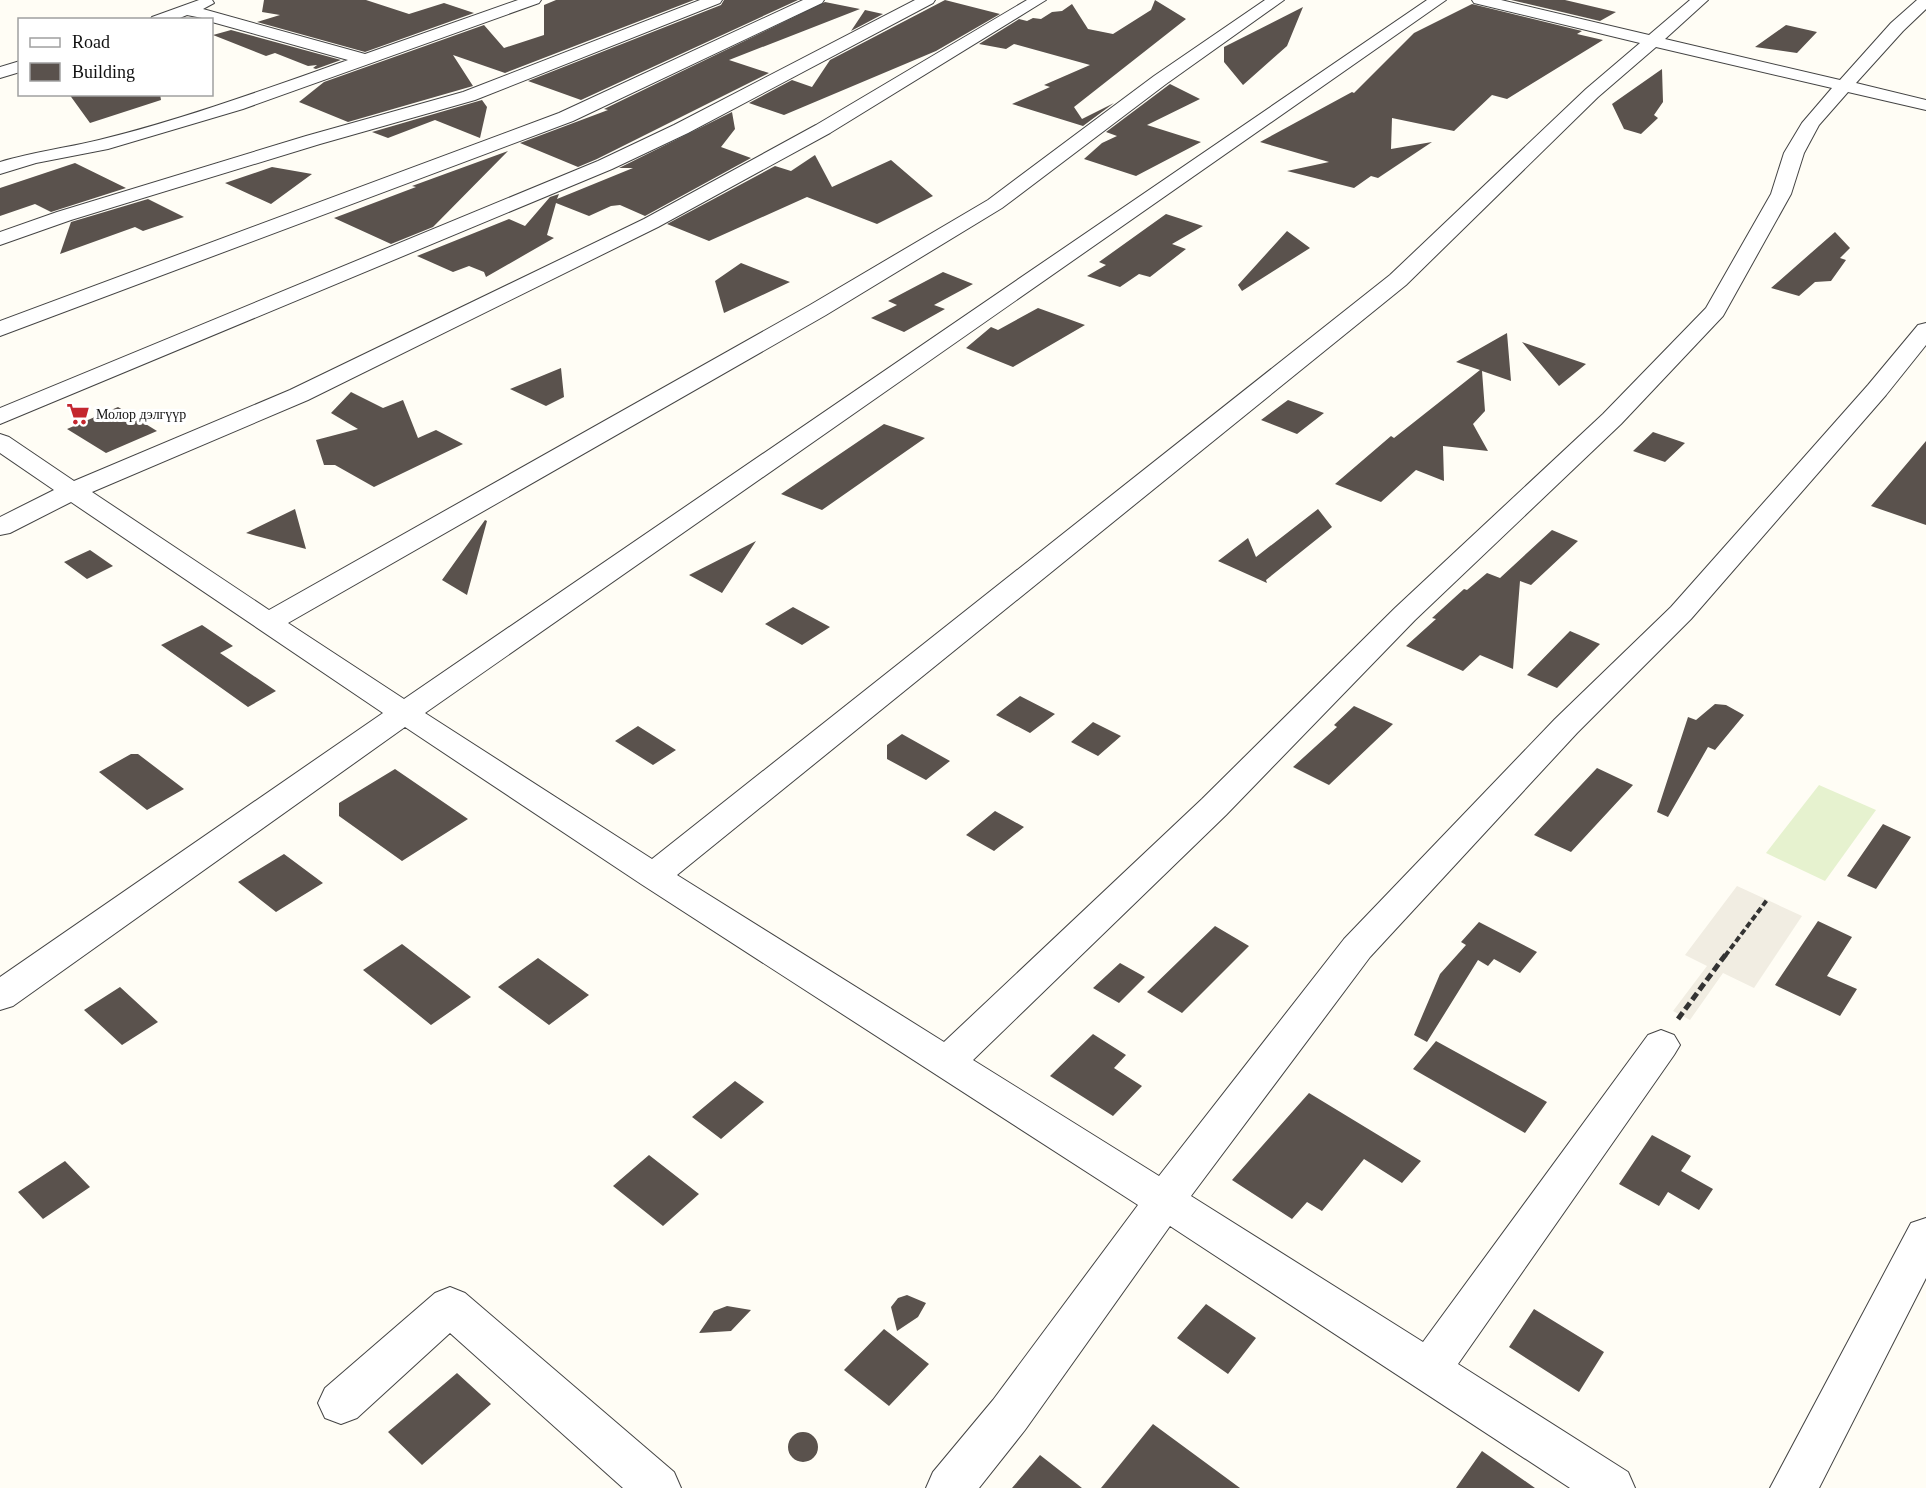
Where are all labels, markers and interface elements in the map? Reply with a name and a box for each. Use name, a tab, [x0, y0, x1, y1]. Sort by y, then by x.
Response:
legend	[18, 18, 213, 96]
text: Road	[72, 32, 110, 52]
text: Building	[72, 62, 135, 82]
supermarket icon: Молор дэлгүүр	[65, 401, 91, 427]
place label: Молор дэлгүүр	[96, 407, 186, 422]

